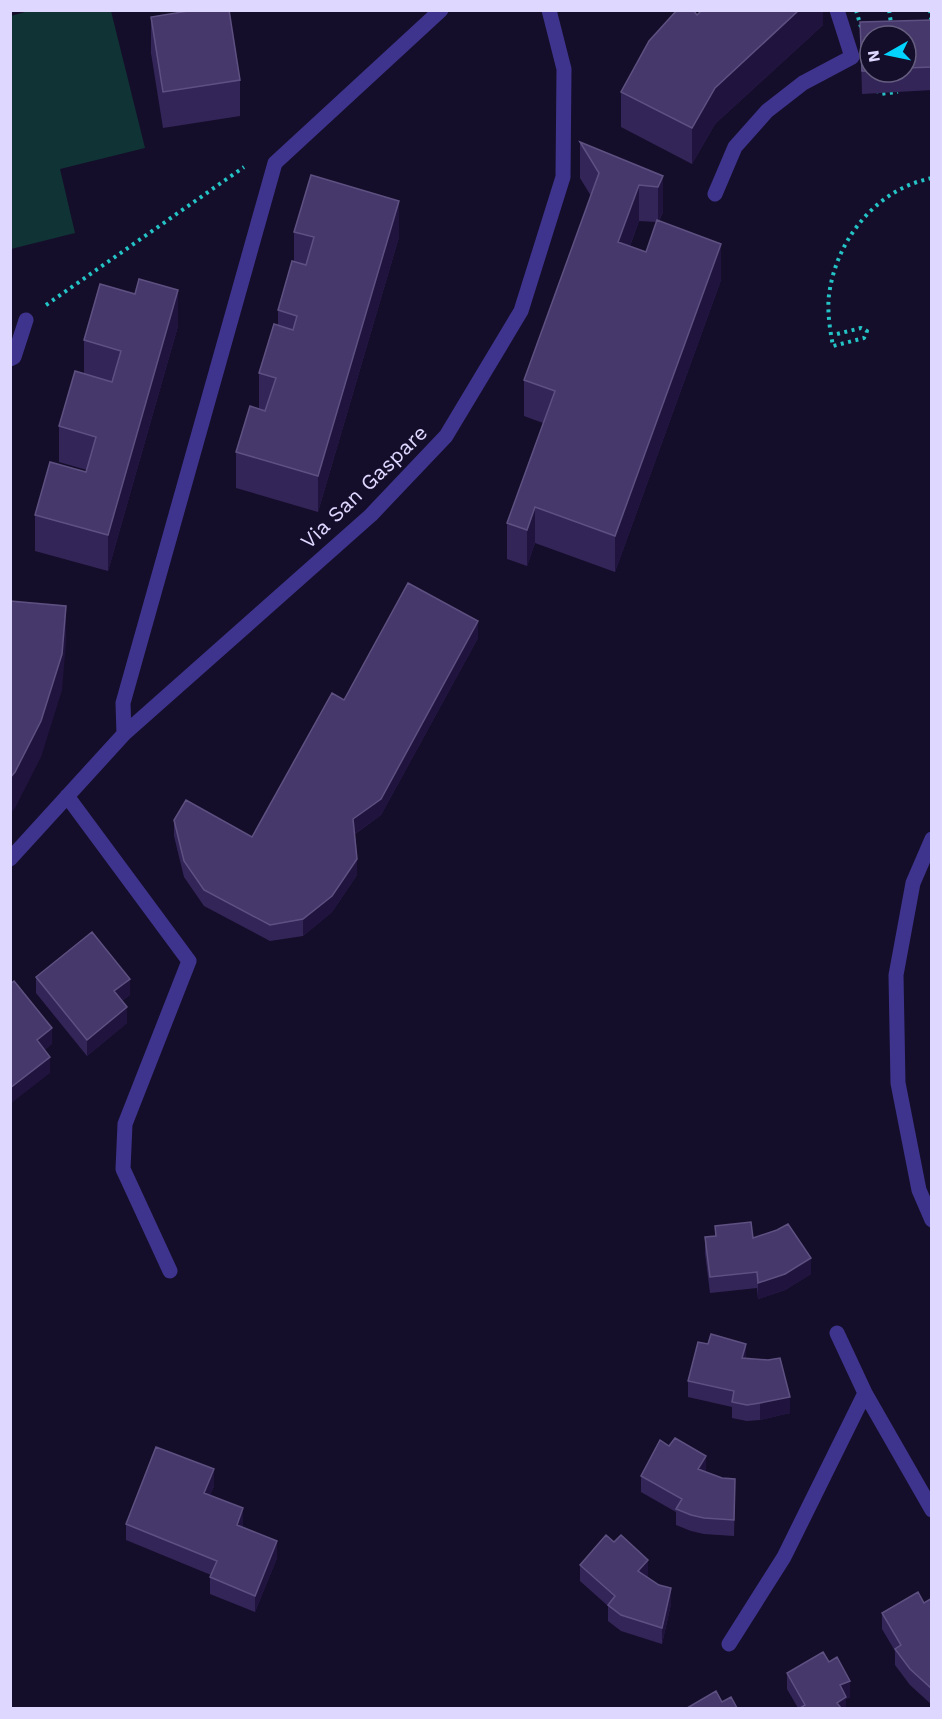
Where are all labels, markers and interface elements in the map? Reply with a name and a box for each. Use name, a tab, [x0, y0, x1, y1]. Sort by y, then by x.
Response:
north arrow	[858, 24, 918, 84]
text: N	[863, 49, 884, 64]
street label: Via San Gaspare	[295, 420, 432, 554]

